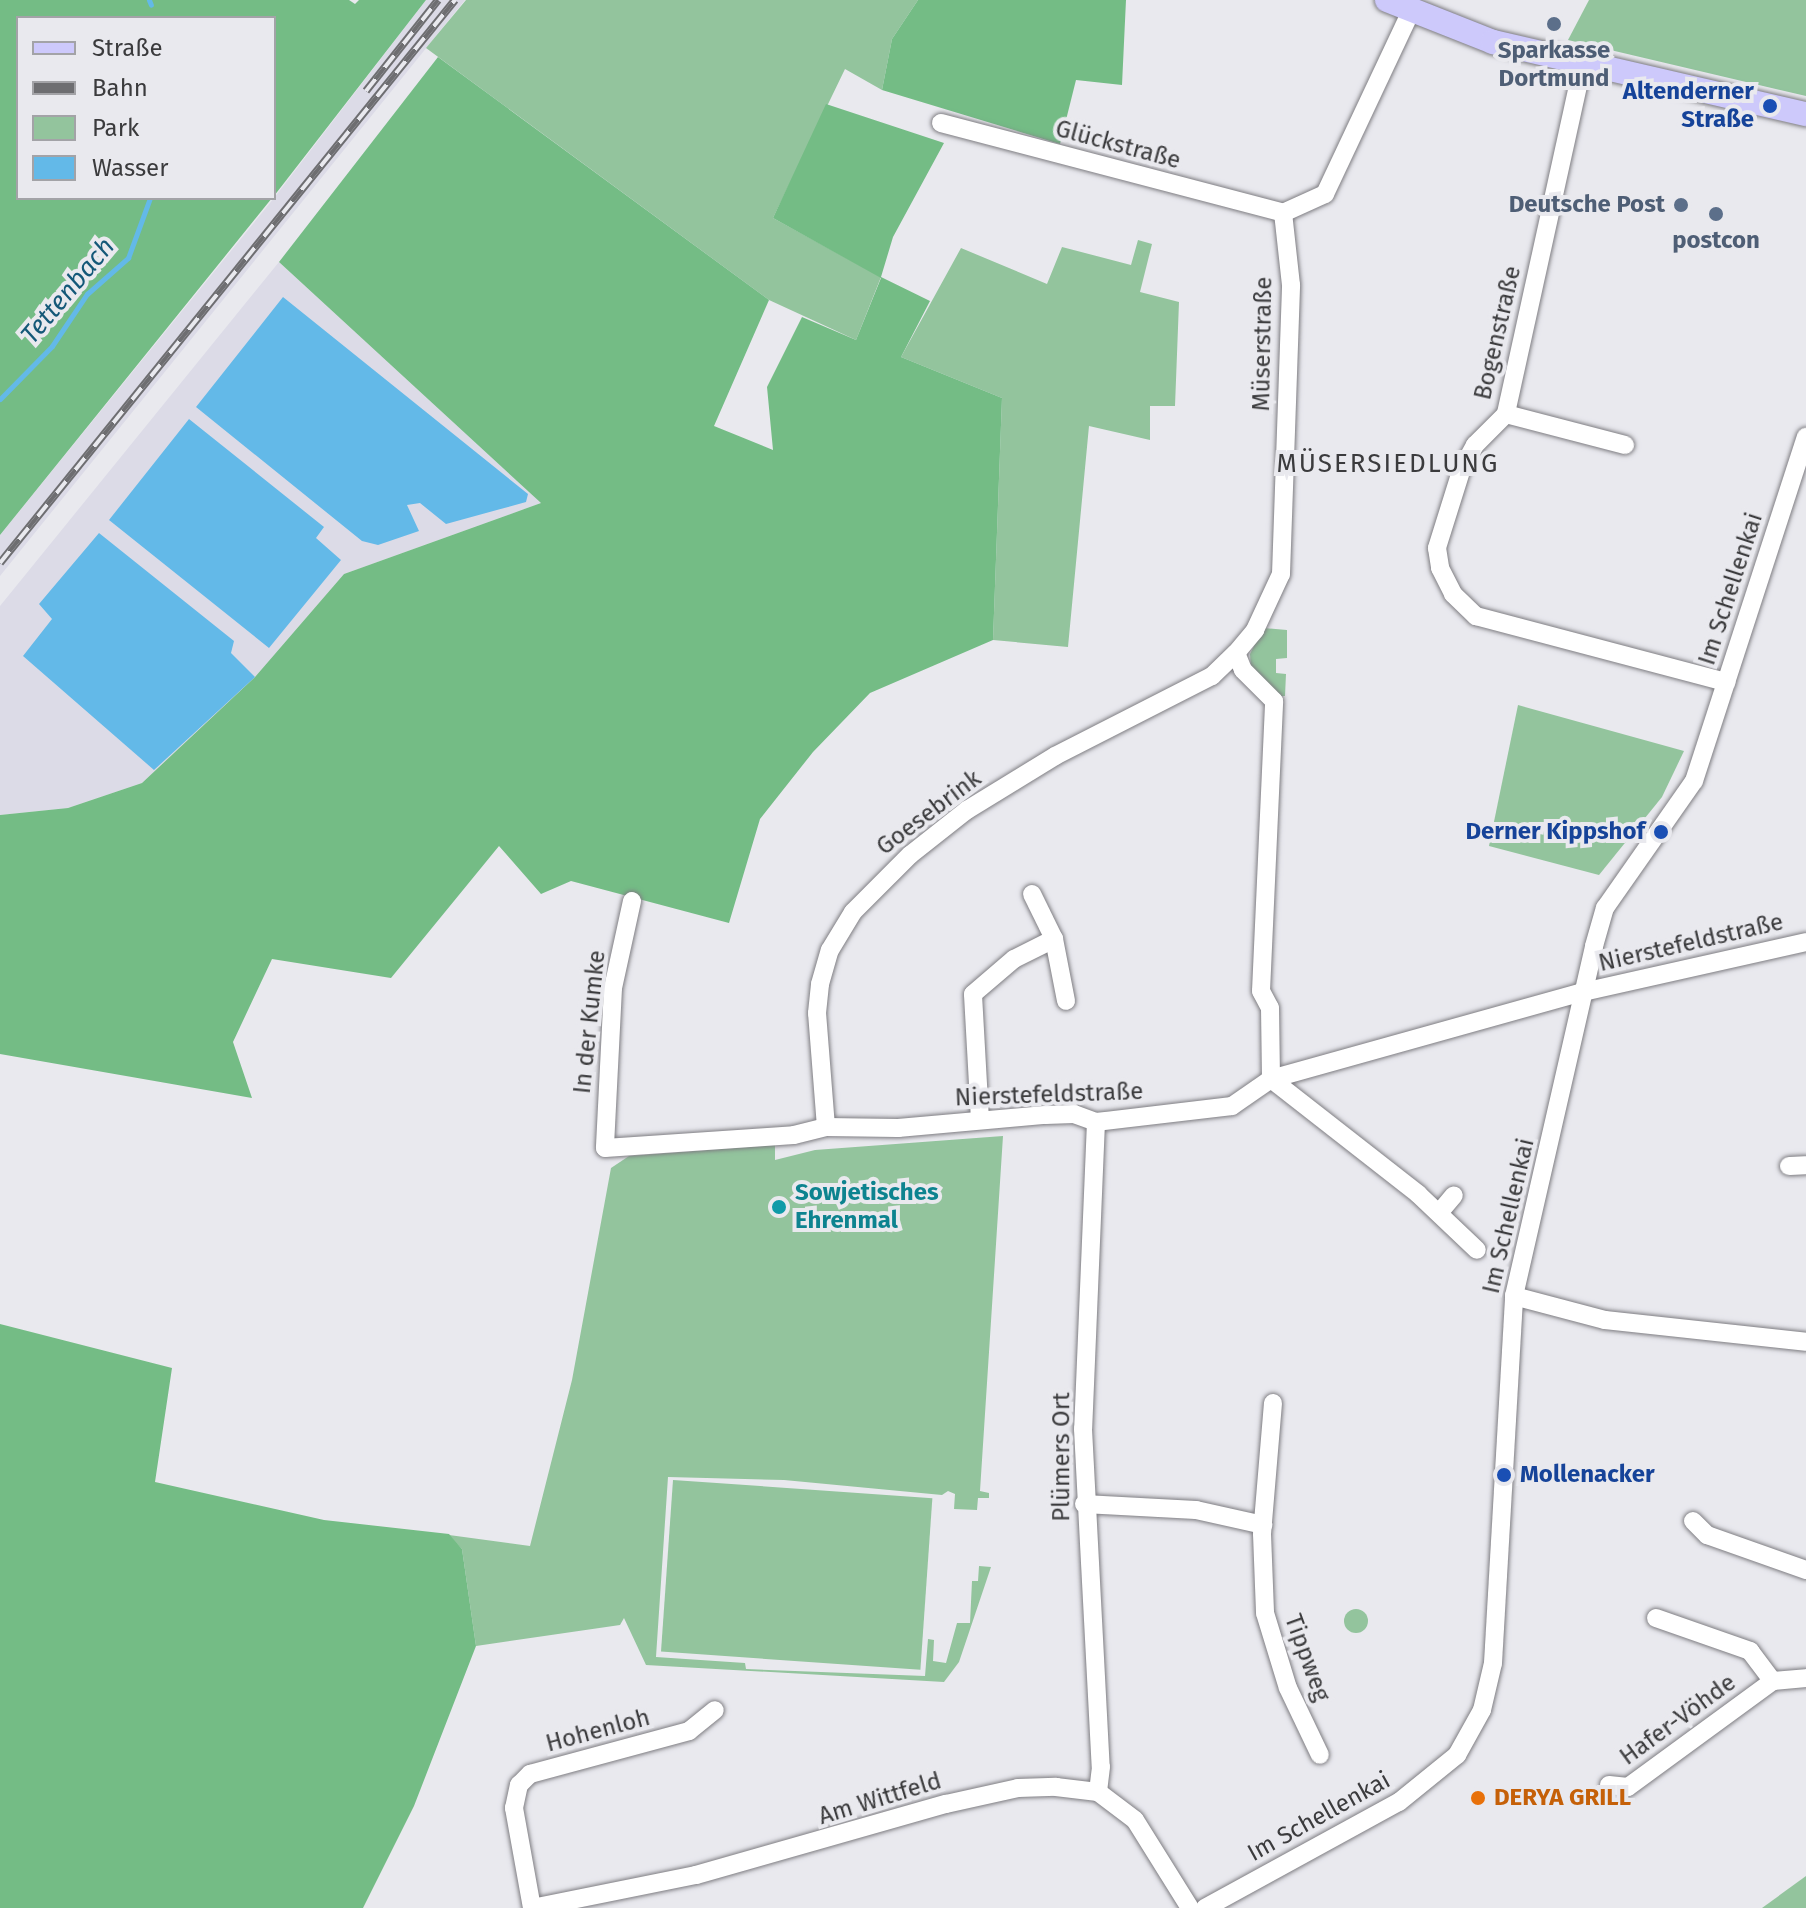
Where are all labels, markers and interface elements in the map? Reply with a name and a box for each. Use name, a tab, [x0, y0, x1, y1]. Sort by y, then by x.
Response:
marker: Sparkasse Dortmund	[1545, 15, 1563, 33]
legend	[16, 16, 276, 200]
text: Straße	[92, 34, 163, 62]
place label: Sparkasse Dortmund	[1498, 37, 1610, 93]
text: Bahn	[92, 74, 148, 102]
place label: Altenderner Straße	[1623, 78, 1754, 134]
marker: Altenderner Straße	[1761, 97, 1779, 115]
text: Park	[92, 114, 139, 142]
street label: Glückstraße	[1052, 114, 1184, 176]
text: Wasser	[92, 154, 168, 182]
place label: Deutsche Post	[1509, 191, 1665, 219]
marker: Deutsche Post	[1672, 196, 1690, 214]
marker: postcon	[1707, 205, 1725, 223]
place label: postcon	[1672, 227, 1760, 255]
water label: Tettenbach	[15, 232, 121, 350]
street label: Bogenstraße	[1469, 263, 1527, 403]
street label: Müserstraße	[1247, 277, 1279, 411]
district label: MÜSERSIEDLUNG	[1276, 448, 1500, 480]
street label: Im Schellenkai	[1693, 509, 1769, 669]
street label: Goesebrink	[871, 764, 987, 862]
place label: Derner Kippshof	[1465, 818, 1645, 846]
marker: Derner Kippshof	[1652, 823, 1670, 841]
street label: Nierstefeldstraße	[1596, 908, 1786, 978]
street label: In der Kumke	[568, 949, 612, 1095]
street label: Nierstefeldstraße	[954, 1077, 1144, 1113]
street label: Im Schellenkai	[1477, 1136, 1541, 1296]
place label: Sowjetisches Ehrenmal	[795, 1179, 939, 1235]
marker: Sowjetisches Ehrenmal	[770, 1198, 788, 1216]
street label: Plümers Ort	[1048, 1392, 1076, 1522]
place label: Mollenacker	[1520, 1461, 1655, 1489]
marker: Mollenacker	[1495, 1466, 1513, 1484]
street label: Tippweg	[1278, 1611, 1336, 1705]
street label: Hafer-Vöhde	[1615, 1668, 1741, 1772]
street label: Hohenloh	[543, 1703, 653, 1759]
street label: Im Schellenkai	[1243, 1766, 1395, 1868]
street label: Am Wittfeld	[815, 1767, 945, 1831]
place label: DERYA GRILL	[1494, 1784, 1631, 1812]
marker: DERYA GRILL	[1469, 1789, 1487, 1807]

